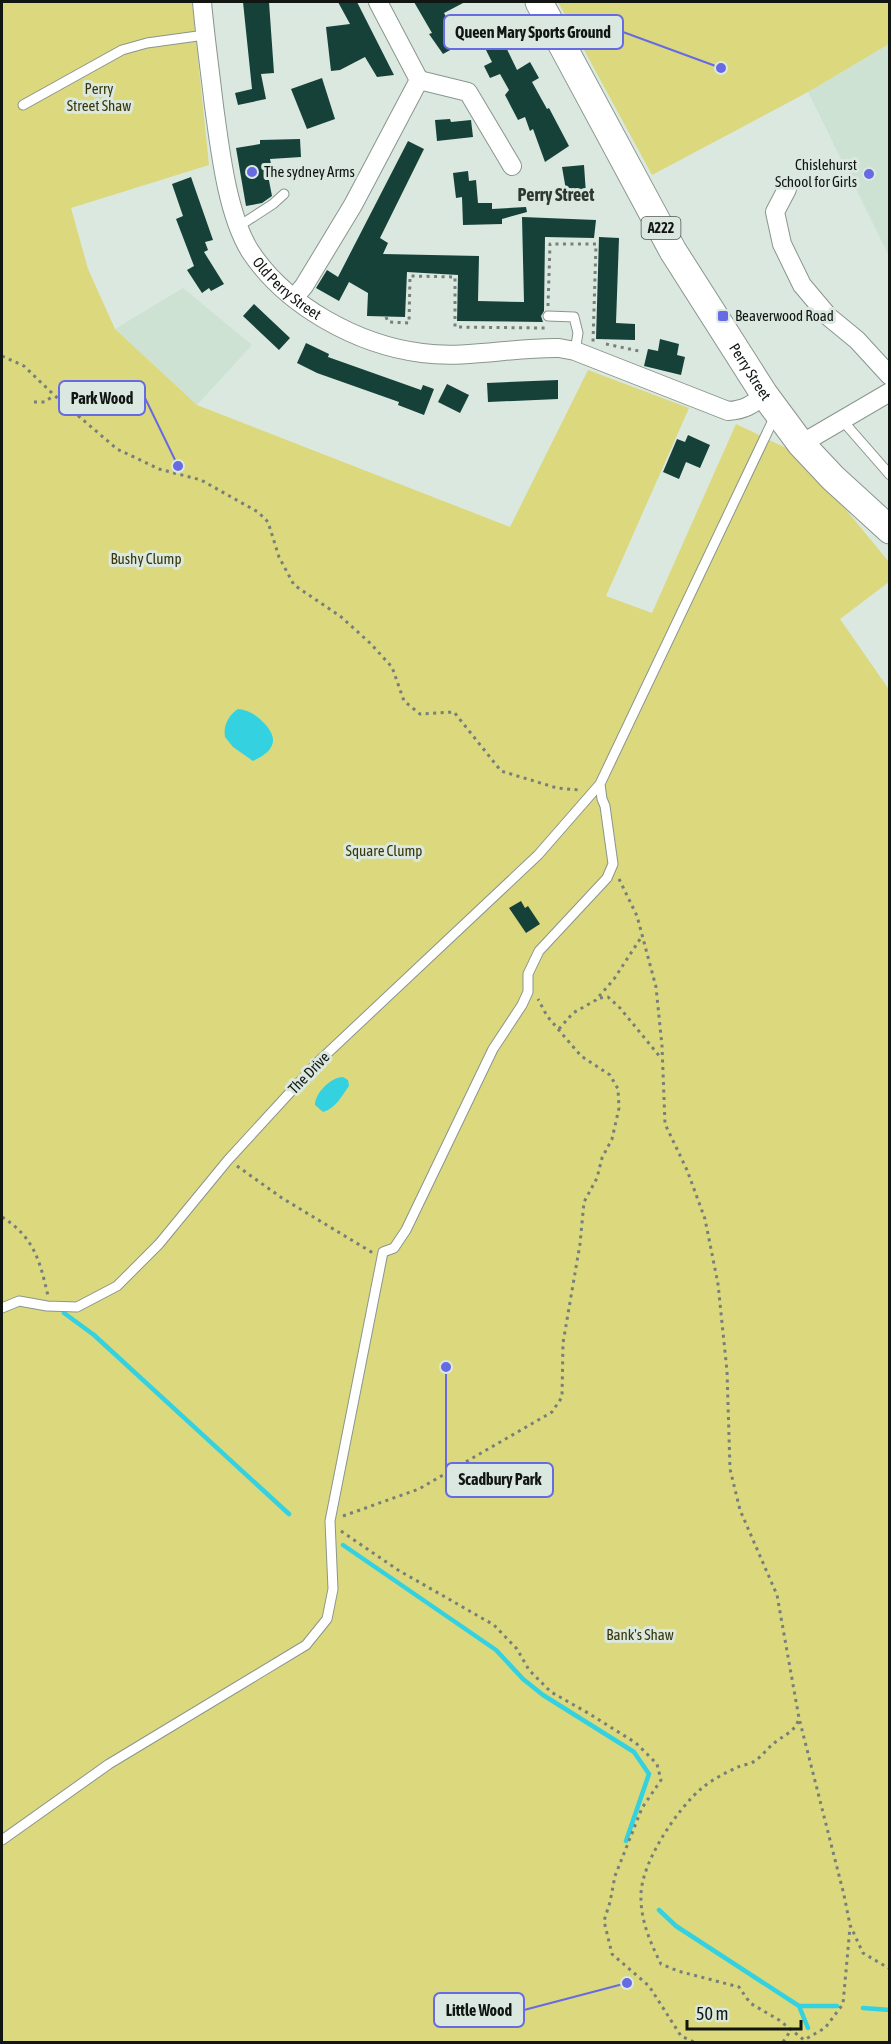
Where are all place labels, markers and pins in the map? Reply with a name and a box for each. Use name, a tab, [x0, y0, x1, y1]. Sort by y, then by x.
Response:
callout: Queen Mary Sports Ground	[444, 15, 623, 49]
place label: Chislehurst School for Girls	[775, 156, 857, 190]
place label: The sydney Arms	[264, 163, 355, 180]
marker: The sydney Arms	[245, 165, 259, 179]
marker: Chislehurst School for Girls	[862, 167, 876, 181]
place label: Beaverwood Road	[735, 307, 834, 324]
marker: Beaverwood Road	[716, 309, 730, 323]
callout: Park Wood	[59, 381, 145, 415]
callout: Scadbury Park	[446, 1463, 553, 1497]
callout: Little Wood	[434, 1993, 524, 2027]

